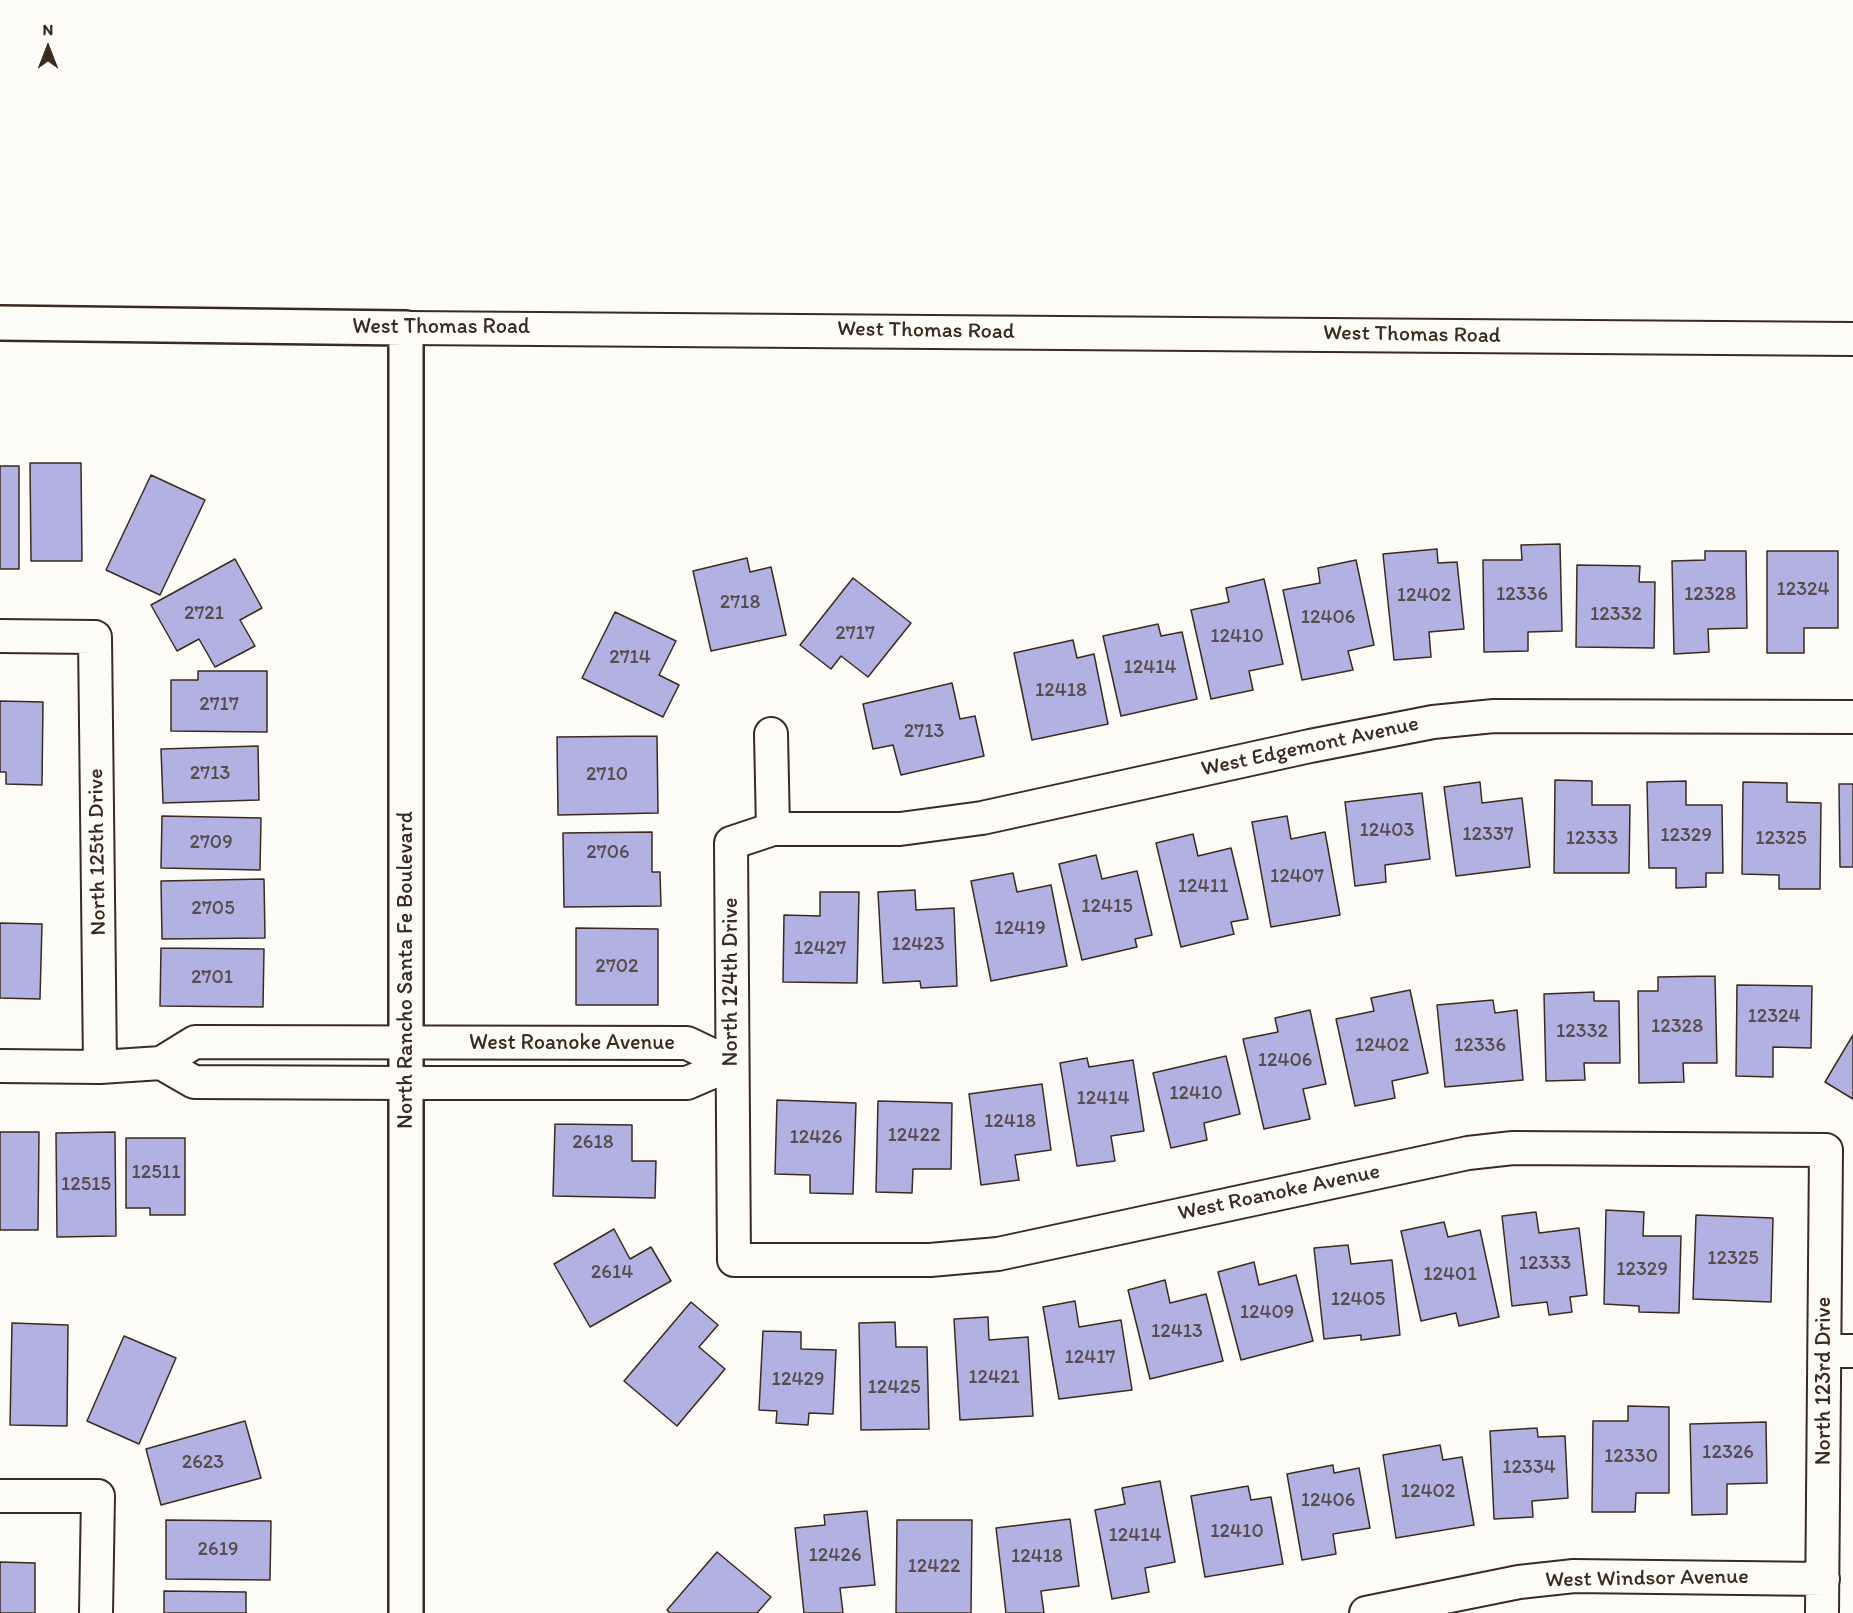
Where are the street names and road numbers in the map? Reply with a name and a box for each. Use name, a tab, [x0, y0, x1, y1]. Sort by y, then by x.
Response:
street label: West Thomas Road	[352, 314, 530, 340]
street label: West Thomas Road	[837, 316, 1015, 346]
street label: West Thomas Road	[1323, 320, 1501, 350]
street label: West Edgemont Avenue	[1199, 711, 1421, 783]
street label: North 125th Drive	[83, 768, 113, 936]
street label: North Rancho Santa Fe Boulevard	[393, 811, 419, 1129]
street label: North 124th Drive	[718, 898, 744, 1066]
street label: West Roanoke Avenue	[469, 1030, 675, 1056]
street label: West Roanoke Avenue	[1176, 1159, 1382, 1227]
street label: North 123rd Drive	[1811, 1297, 1837, 1465]
street label: West Windsor Avenue	[1545, 1564, 1749, 1594]

